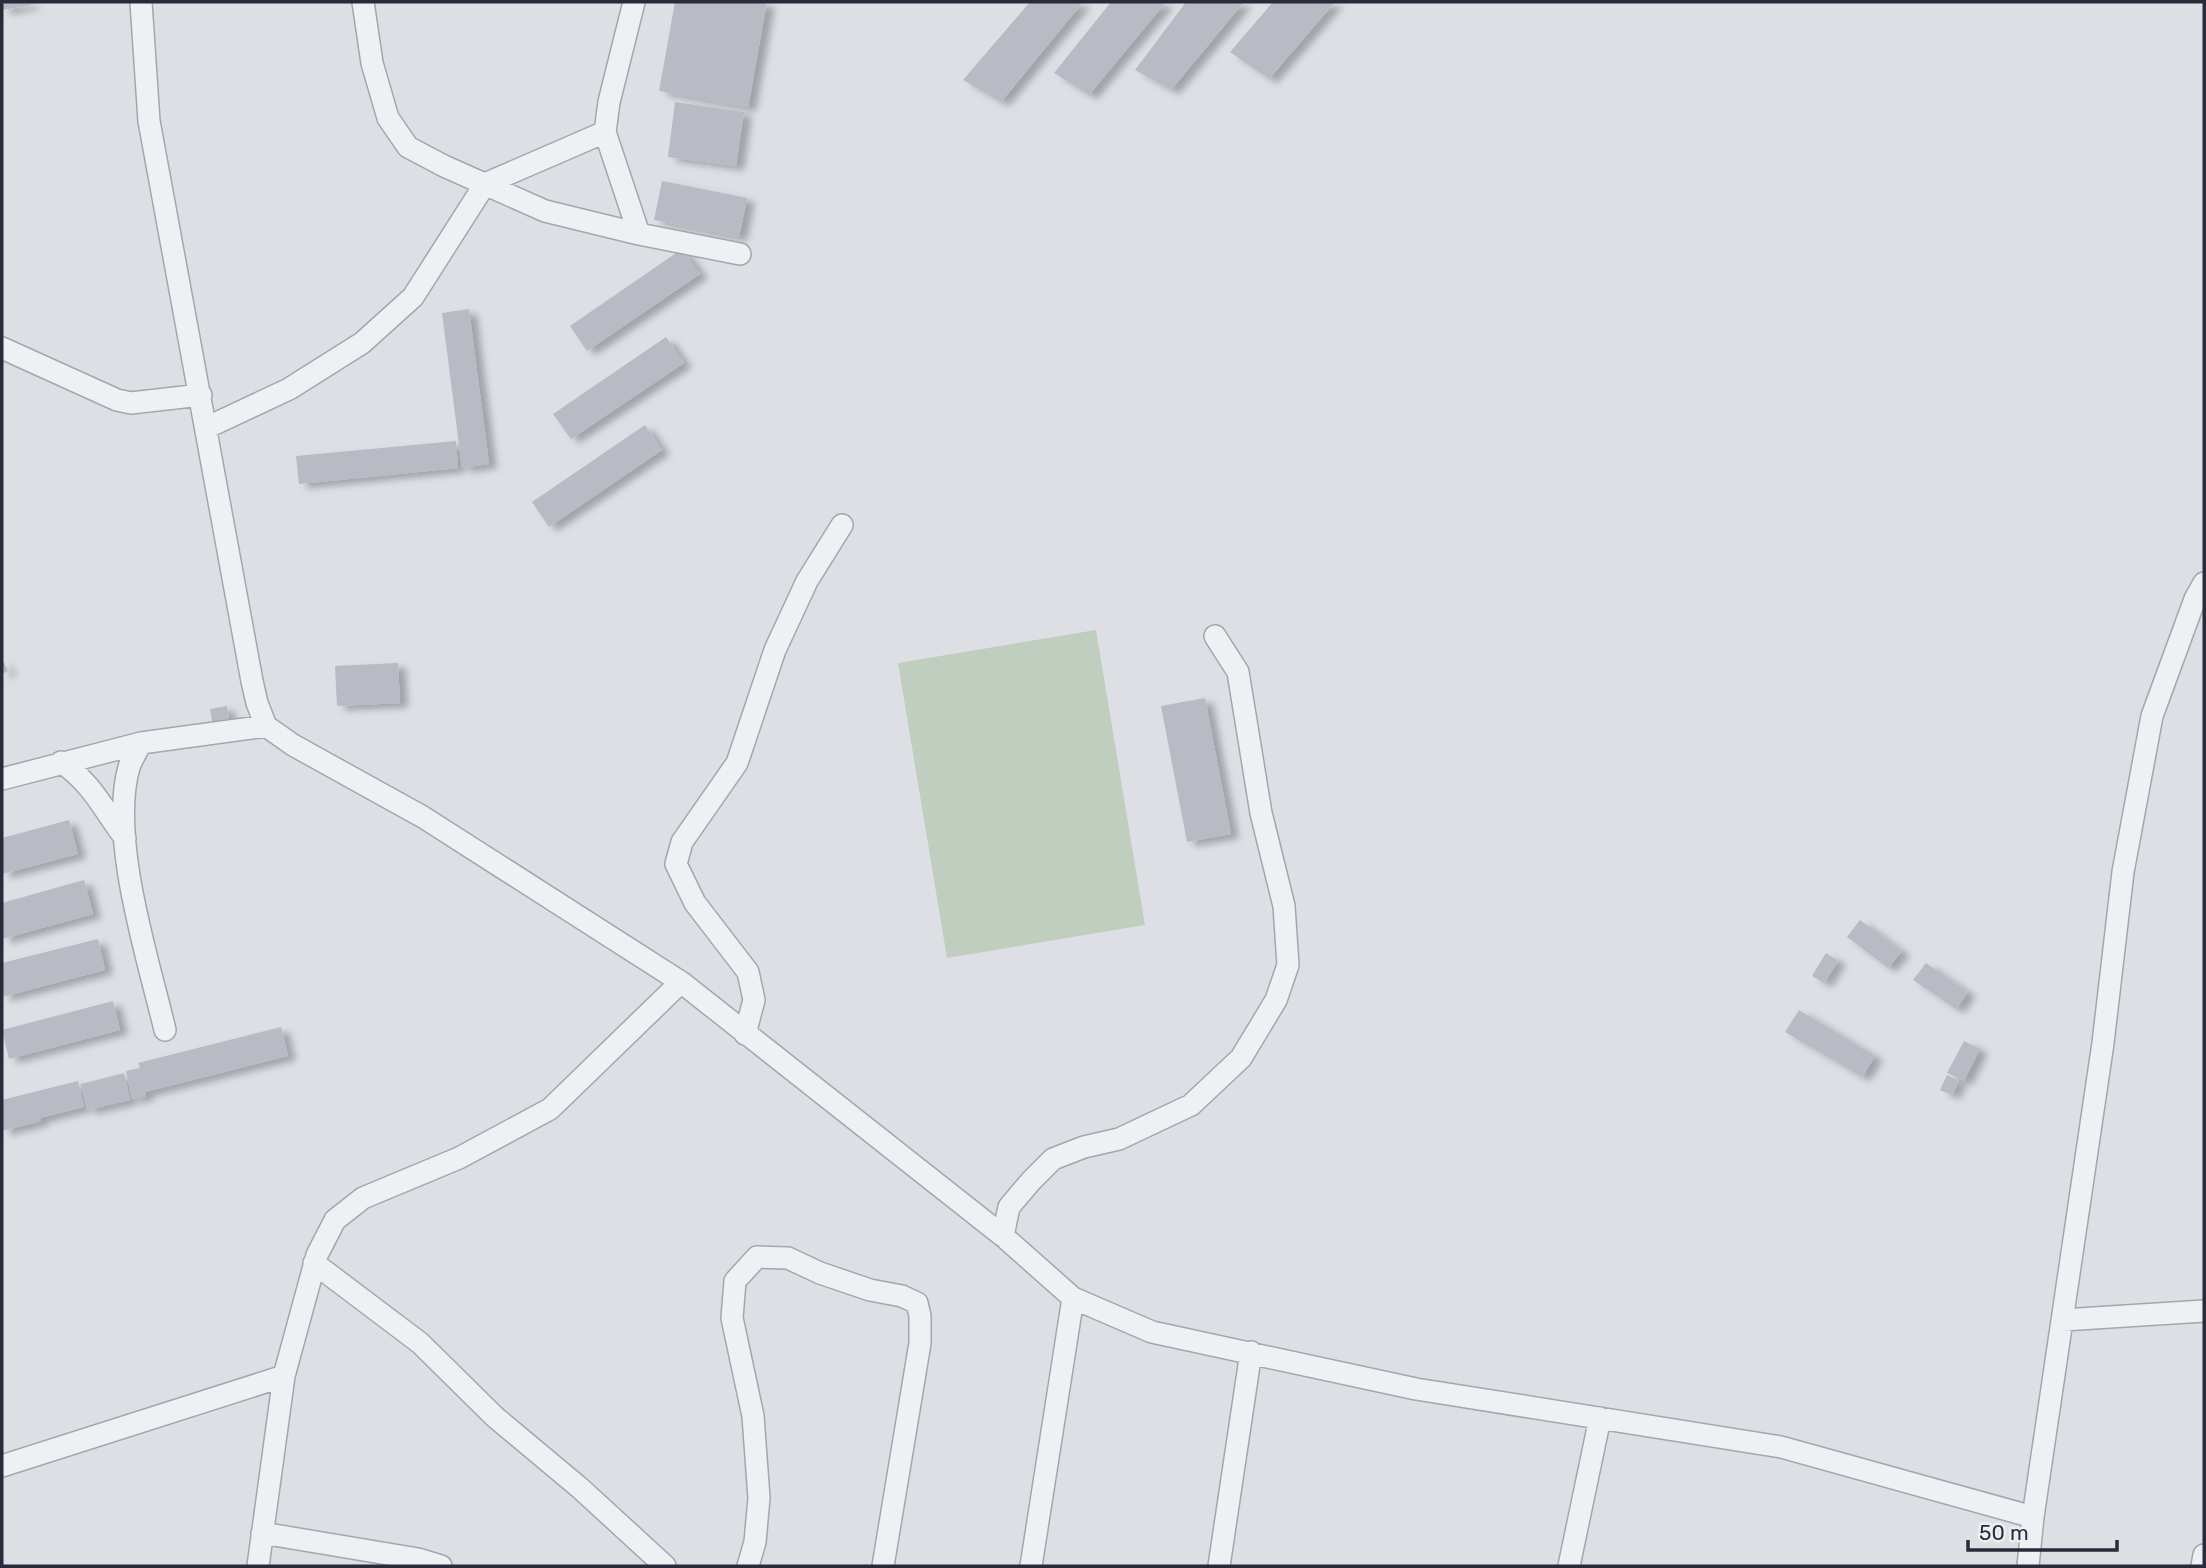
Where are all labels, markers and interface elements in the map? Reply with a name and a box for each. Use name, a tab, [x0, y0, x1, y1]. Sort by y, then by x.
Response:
scale bar	[1968, 1508, 2117, 1552]
text: 50 m	[1979, 1520, 2029, 1545]

